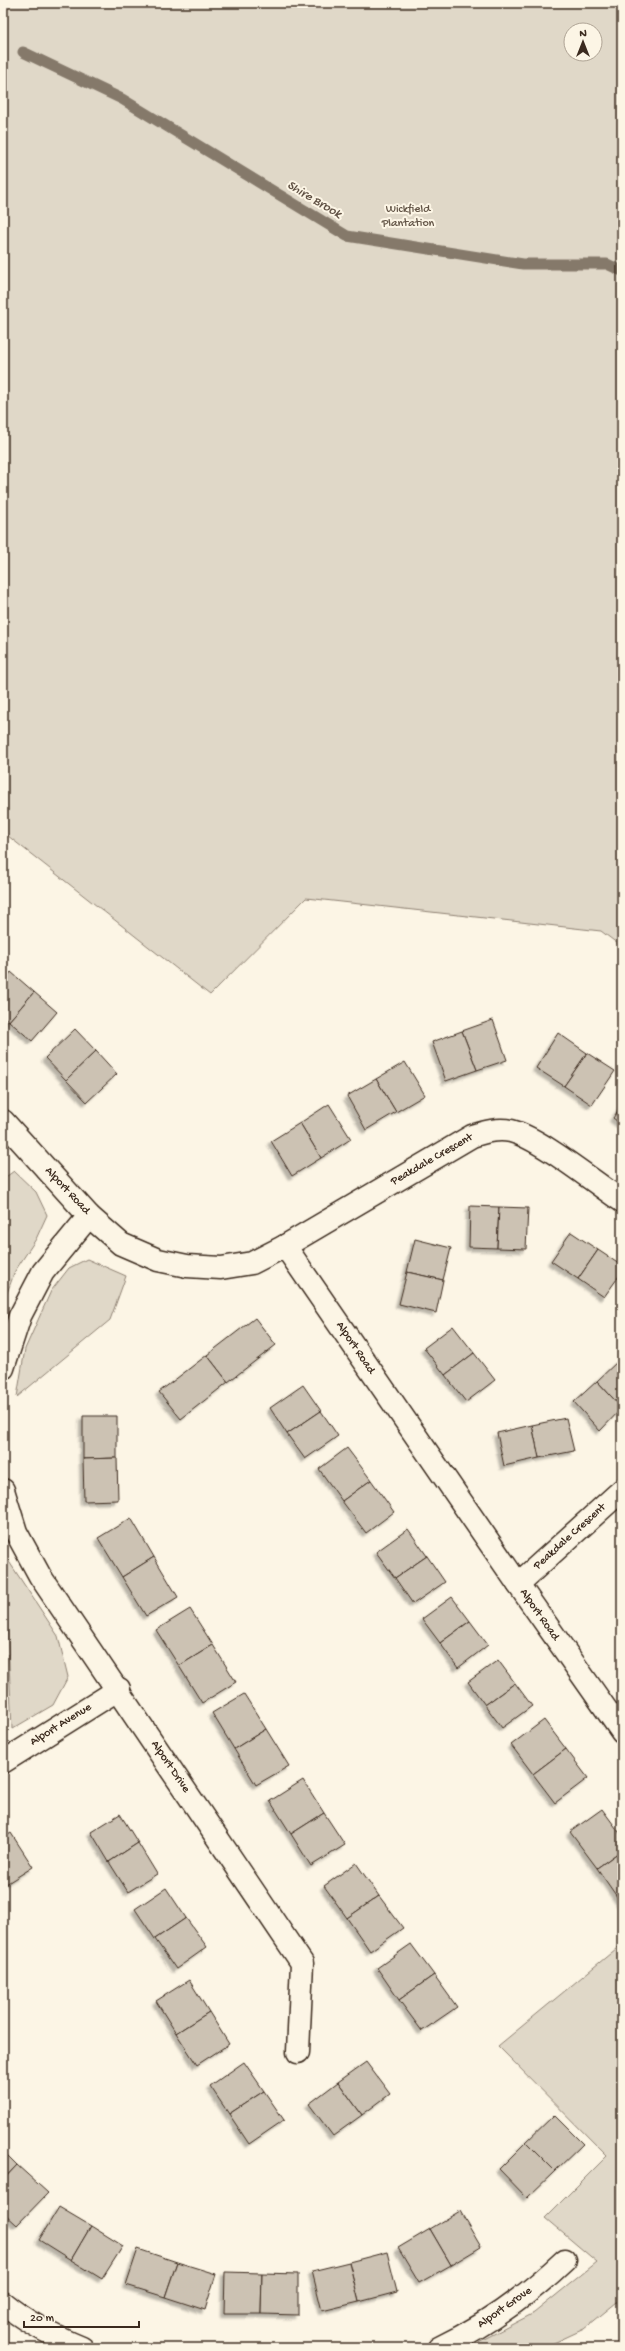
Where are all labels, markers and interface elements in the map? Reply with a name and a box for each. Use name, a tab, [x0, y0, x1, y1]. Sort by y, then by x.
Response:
north arrow	[563, 22, 603, 62]
text: N	[579, 28, 587, 40]
water label: Shire Brook	[284, 178, 345, 223]
park label: Wickfield Plantation	[381, 203, 435, 231]
street label: Peakdale Crescent	[388, 1130, 476, 1190]
street label: Alport Road	[41, 1164, 93, 1218]
street label: Alport Road	[332, 1319, 378, 1378]
street label: Peakdale Crescent	[530, 1500, 610, 1574]
street label: Alport Road	[516, 1586, 563, 1644]
street label: Alport Avenue	[28, 1700, 95, 1749]
street label: Alport Drive	[147, 1738, 193, 1796]
street label: Alport Grove	[475, 2284, 536, 2332]
scale bar	[24, 2303, 139, 2329]
text: 20 m	[30, 2312, 55, 2326]

